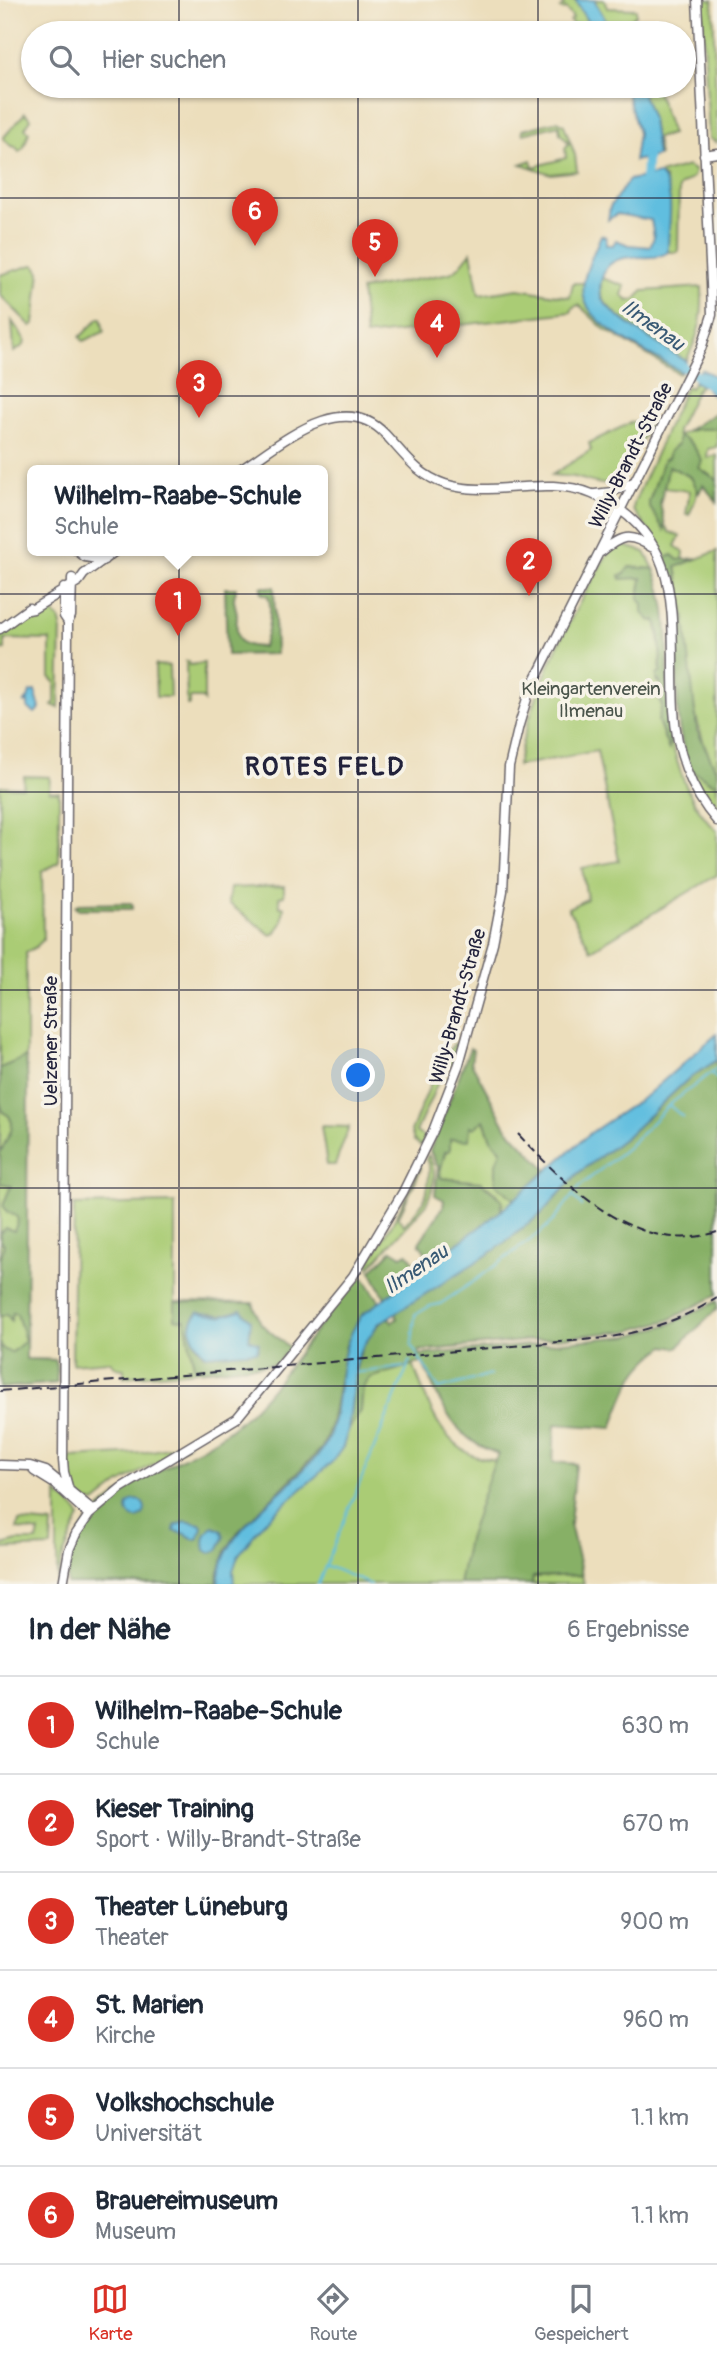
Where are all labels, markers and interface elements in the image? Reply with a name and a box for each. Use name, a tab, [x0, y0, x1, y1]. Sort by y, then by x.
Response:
search box	[21, 21, 696, 98]
icon: search	[45, 41, 83, 79]
text: Hier suchen	[101, 44, 226, 76]
pin: 6	[232, 188, 278, 246]
pin: 5	[352, 219, 398, 277]
water label: Ilmenau	[616, 294, 691, 358]
pin: 4	[414, 300, 460, 358]
pin: 3	[176, 360, 222, 418]
street label: Willy-Brandt-Straße	[584, 378, 678, 532]
popup	[27, 465, 328, 556]
text: Wilhelm-Raabe-Schule	[54, 480, 301, 512]
text: Schule	[54, 512, 118, 541]
pin: 2	[506, 538, 552, 596]
pin: 1	[155, 578, 201, 636]
park label: Kleingartenverein Ilmenau	[521, 677, 661, 723]
district label: ROTES FELD	[245, 751, 405, 783]
street label: Willy-Brandt-Straße	[424, 925, 492, 1087]
street label: Uelzener Straße	[39, 975, 63, 1106]
your location	[341, 1058, 375, 1092]
water label: Ilmenau	[379, 1237, 455, 1301]
text: In der Nähe	[28, 1611, 170, 1648]
text: 6 Ergebnisse	[567, 1615, 689, 1644]
text: Wilhelm-Raabe-Schule	[95, 1695, 342, 1727]
text: 1	[47, 1711, 56, 1740]
text: 630 m	[622, 1711, 689, 1740]
text: Schule	[95, 1727, 159, 1756]
text: Kieser Training	[95, 1793, 254, 1825]
text: 2	[45, 1809, 57, 1838]
text: 670 m	[623, 1809, 689, 1838]
text: Sport · Willy-Brandt-Straße	[95, 1825, 361, 1854]
text: Theater Lüneburg	[95, 1891, 288, 1923]
text: 3	[45, 1907, 57, 1936]
text: 900 m	[620, 1907, 689, 1936]
text: Theater	[95, 1923, 169, 1952]
text: St. Marien	[95, 1989, 204, 2021]
text: 4	[44, 2005, 58, 2034]
text: 960 m	[623, 2005, 689, 2034]
text: Kirche	[95, 2021, 155, 2050]
text: Volkshochschule	[95, 2087, 274, 2119]
text: 5	[45, 2103, 57, 2132]
text: 1.1 km	[631, 2103, 689, 2132]
text: Universität	[95, 2119, 202, 2148]
text: Brauereimuseum	[95, 2185, 278, 2217]
text: 6	[44, 2201, 58, 2230]
text: 1.1 km	[631, 2201, 689, 2230]
text: Museum	[95, 2217, 176, 2246]
tab: Karte	[88, 2280, 133, 2346]
tab: Route	[309, 2280, 357, 2346]
tab: Gespeichert	[534, 2280, 629, 2346]

